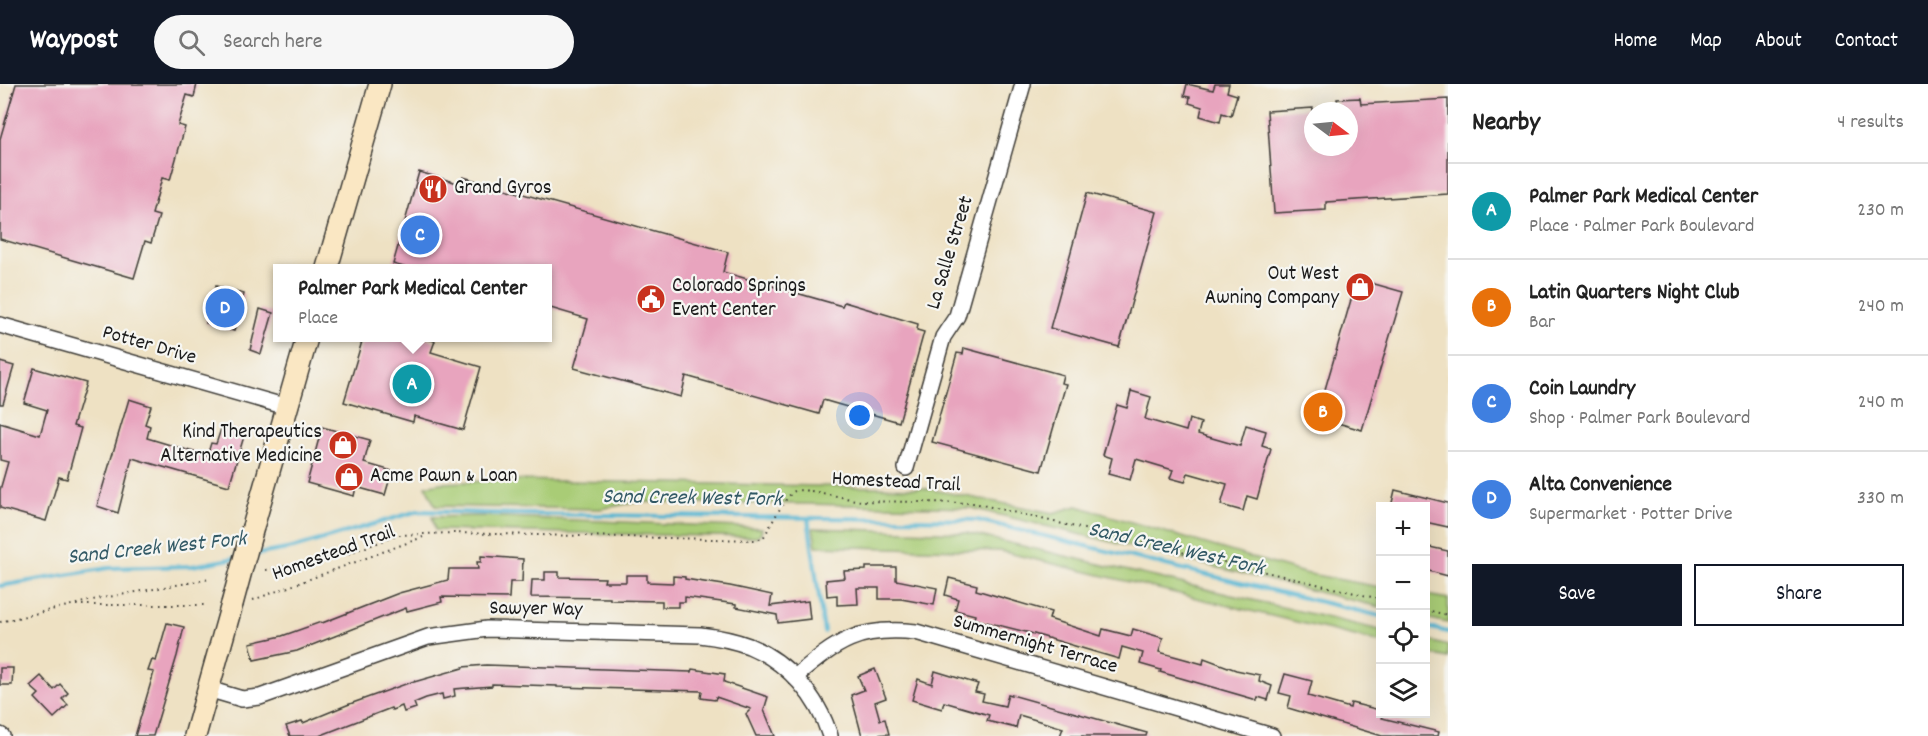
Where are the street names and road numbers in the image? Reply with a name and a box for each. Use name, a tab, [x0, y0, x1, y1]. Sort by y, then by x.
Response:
street label: La Salle Street	[919, 192, 983, 314]
street label: Potter Drive	[98, 318, 200, 374]
street label: Homestead Trail	[831, 465, 961, 501]
street label: Homestead Trail	[268, 518, 400, 590]
street label: Sawyer Way	[489, 594, 583, 626]
street label: Summernight Terrace	[949, 607, 1121, 683]

